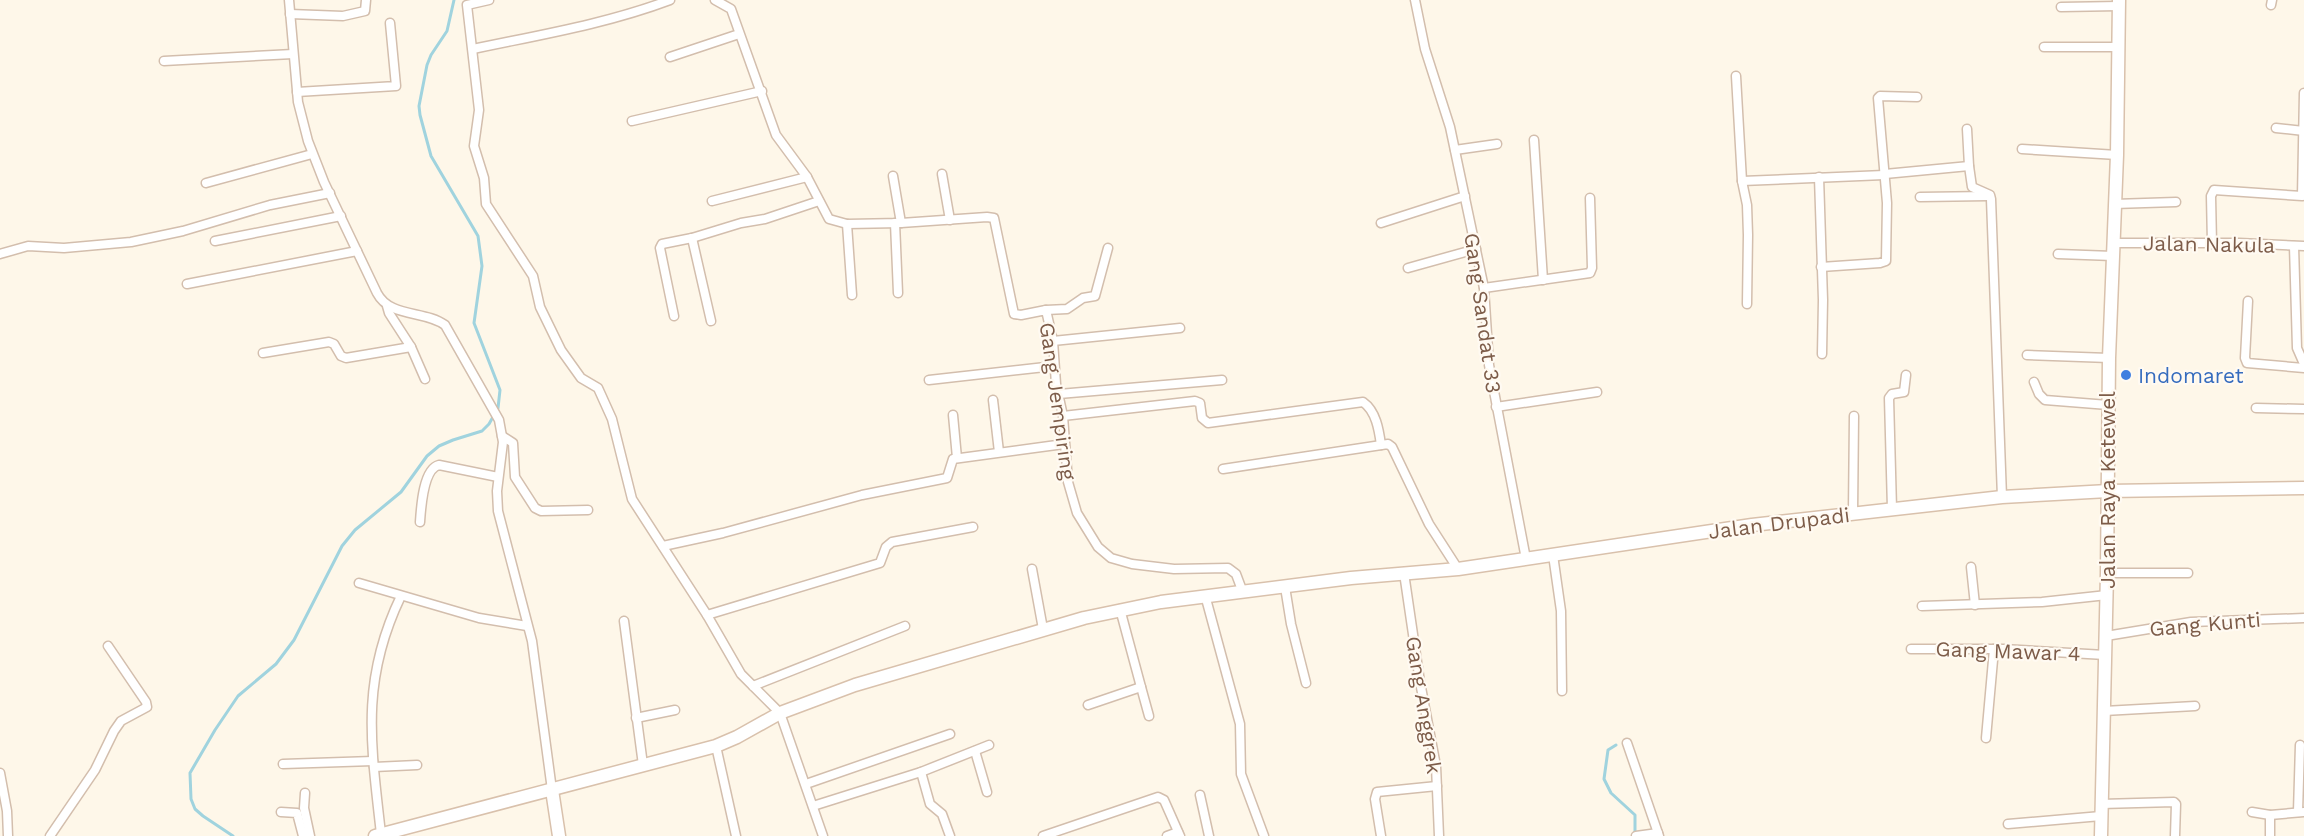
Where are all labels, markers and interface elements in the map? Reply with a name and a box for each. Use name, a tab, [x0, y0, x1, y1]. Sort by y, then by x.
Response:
street label: Jalan Nakula	[2143, 230, 2275, 258]
street label: Gang Sandat 33	[1459, 231, 1507, 395]
street label: Gang Jempiring	[1035, 321, 1082, 482]
place label: Indomaret	[2138, 363, 2244, 388]
marker: Indomaret	[2119, 368, 2133, 382]
street label: Jalan Raya Ketewel	[2095, 391, 2120, 589]
street label: Jalan Drupadi	[1707, 502, 1851, 544]
street label: Gang Kunti	[2148, 607, 2262, 641]
street label: Gang Anggrek	[1401, 634, 1447, 776]
street label: Gang Mawar 4	[1935, 636, 2081, 666]

